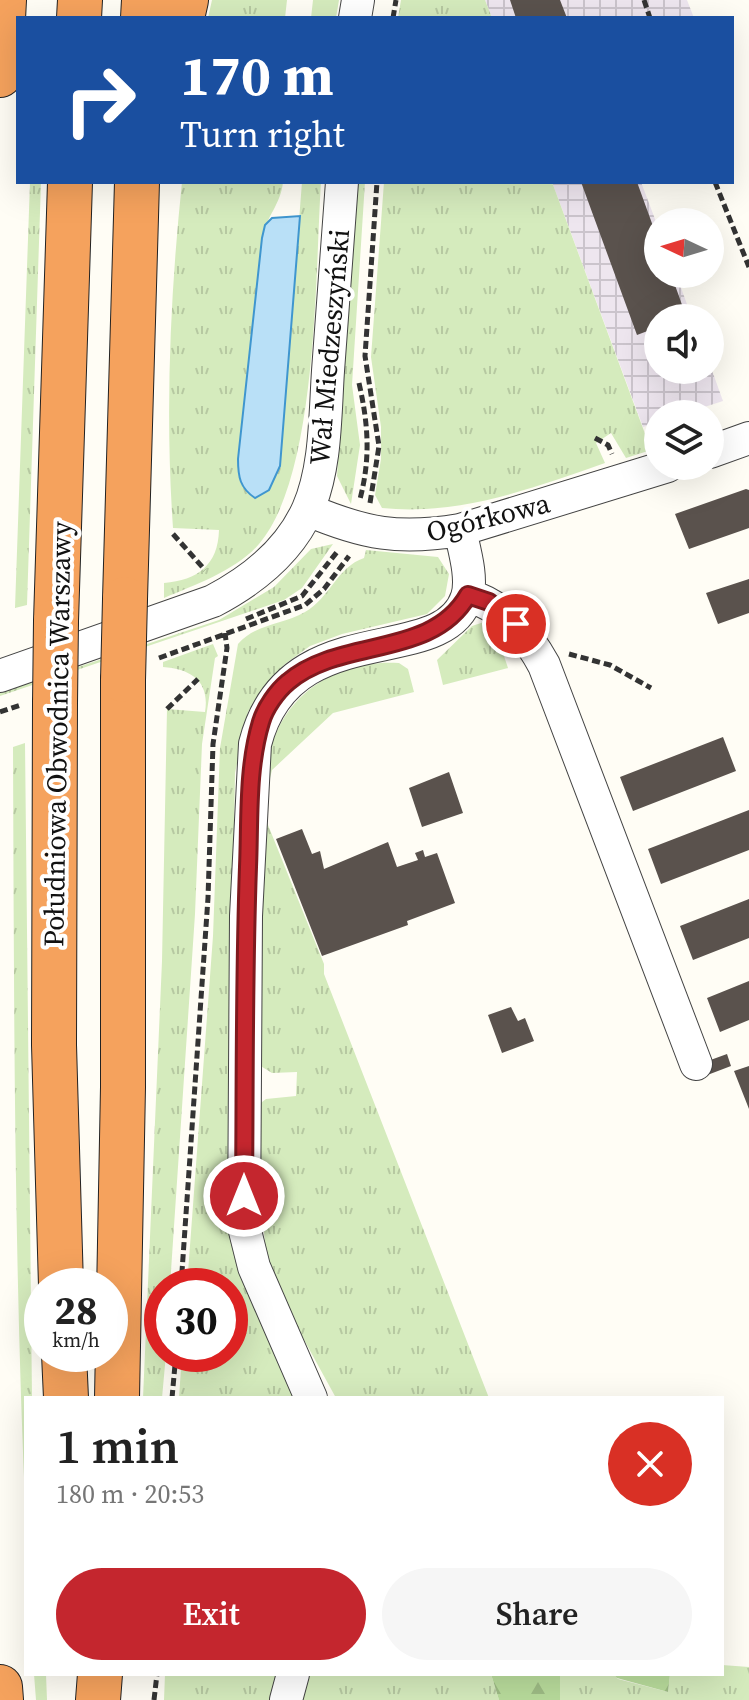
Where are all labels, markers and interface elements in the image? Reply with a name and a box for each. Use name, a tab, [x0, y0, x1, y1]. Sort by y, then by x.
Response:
text: 170 m	[180, 37, 334, 114]
icon: right	[48, 48, 152, 152]
text: Turn right	[180, 110, 345, 159]
north arrow	[644, 208, 724, 288]
map controls	[644, 208, 724, 480]
street label: Wał Miedzeszyński	[300, 227, 358, 467]
button: sound	[644, 304, 724, 384]
button: layers	[644, 400, 724, 480]
street label: Ogórkowa	[422, 483, 555, 551]
street label: Południowa Obwodnica Warszawy	[34, 520, 80, 947]
pin	[482, 590, 550, 658]
icon: arrive	[494, 602, 538, 646]
position arrow	[202, 1154, 286, 1238]
speed limit sign: 30	[144, 1268, 248, 1372]
text: 28	[54, 1283, 98, 1337]
text: km/h	[52, 1326, 100, 1354]
text: 1 min	[56, 1413, 179, 1479]
button: close	[608, 1422, 692, 1506]
text: 180 m · 20:53	[56, 1476, 204, 1512]
button: Exit	[56, 1568, 366, 1660]
button: Share	[382, 1568, 692, 1660]

